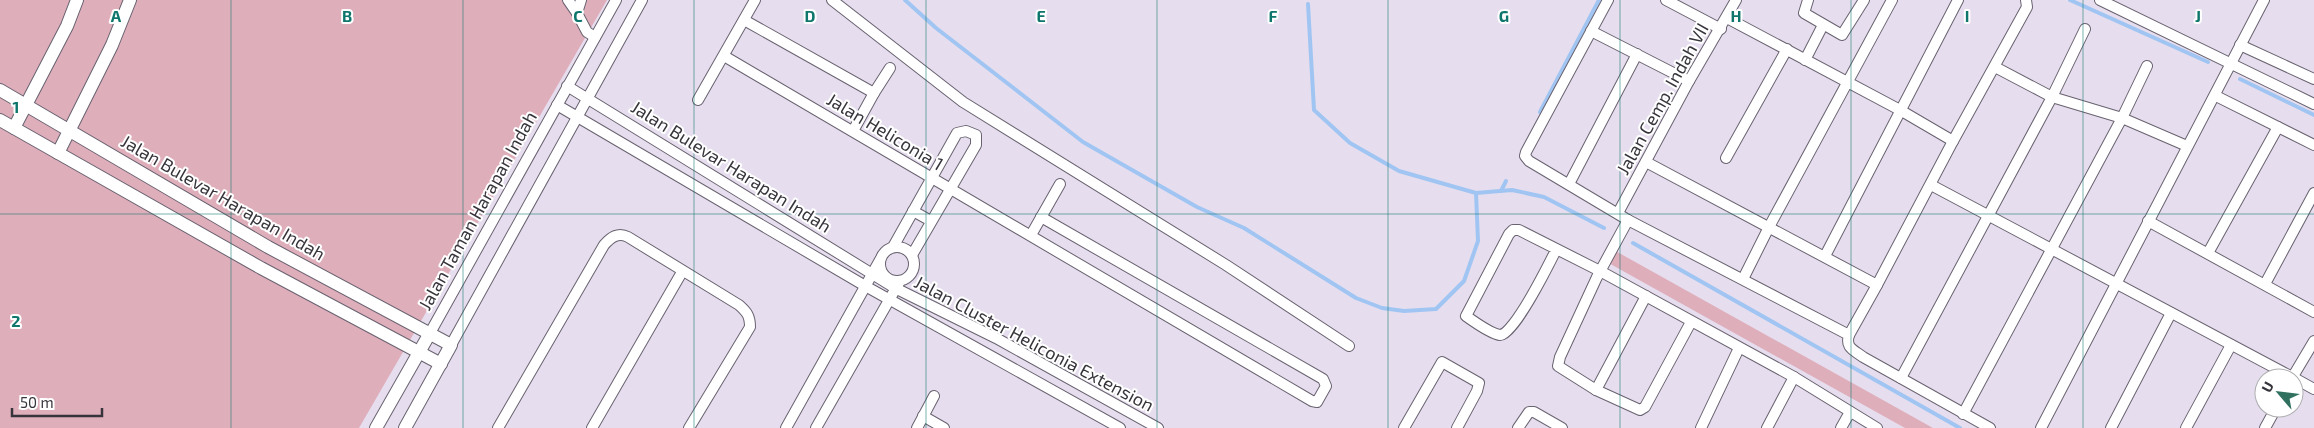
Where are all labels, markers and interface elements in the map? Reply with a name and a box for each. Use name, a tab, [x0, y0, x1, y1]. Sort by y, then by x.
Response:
text: A	[111, 6, 122, 25]
text: B	[342, 6, 352, 25]
text: C	[573, 6, 583, 25]
text: D	[805, 6, 816, 25]
text: E	[1036, 6, 1046, 25]
text: F	[1269, 6, 1278, 25]
text: G	[1499, 6, 1509, 25]
text: H	[1730, 6, 1742, 25]
text: I	[1965, 6, 1969, 25]
text: J	[2195, 6, 2201, 25]
street label: Jalan Cemp. Indah VII	[1611, 19, 1713, 178]
street label: Jalan Heliconia 1	[823, 88, 948, 175]
street label: Jalan Bulevar Harapan Indah	[627, 95, 836, 237]
text: 1	[13, 97, 19, 116]
street label: Jalan Taman Harapan Indah	[413, 107, 541, 314]
street label: Jalan Bulevar Harapan Indah	[118, 130, 329, 265]
street label: Jalan Cluster Heliconia Extension	[911, 270, 1158, 416]
text: 2	[11, 311, 21, 330]
north arrow	[2254, 368, 2304, 418]
text: U	[2257, 378, 2277, 395]
scale bar	[12, 386, 102, 418]
text: 50 m	[20, 393, 54, 411]

